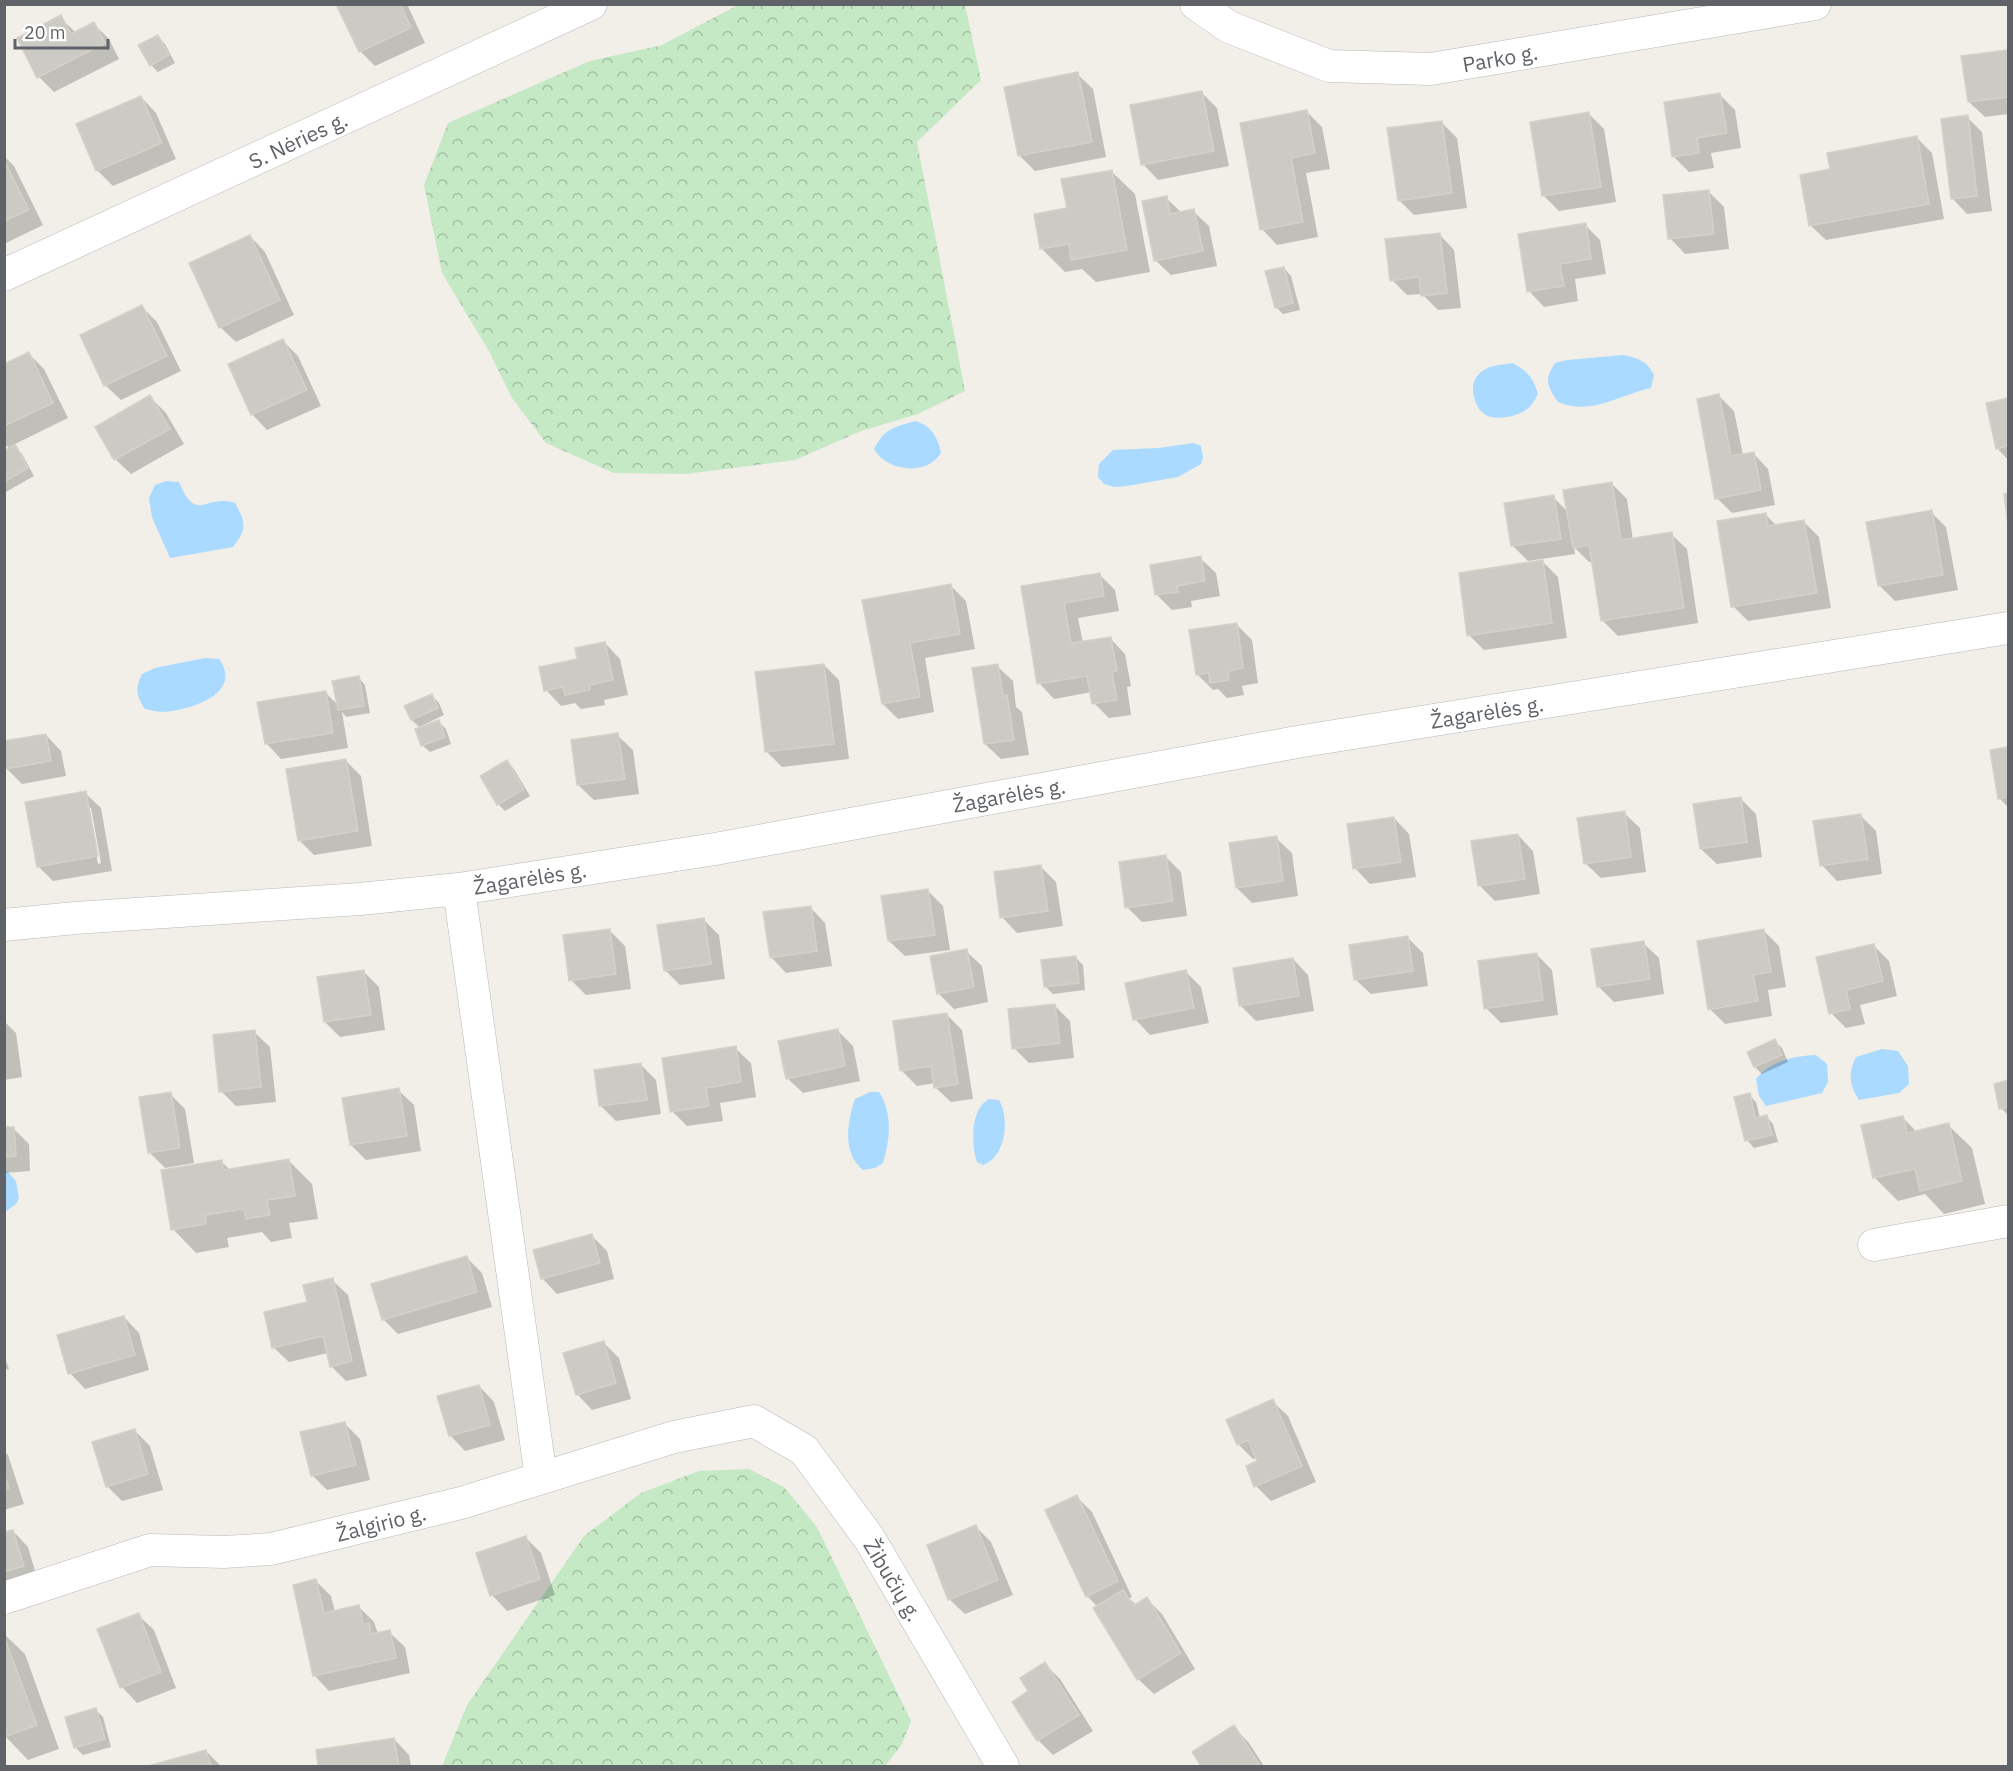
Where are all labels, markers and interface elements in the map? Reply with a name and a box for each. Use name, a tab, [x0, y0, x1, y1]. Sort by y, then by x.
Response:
scale bar	[15, 12, 108, 50]
text: 20 m	[24, 21, 66, 44]
street label: Parko g.	[1460, 38, 1540, 78]
street label: S. Nėries g.	[244, 105, 352, 175]
street label: Žagarėlės g.	[1428, 689, 1546, 735]
street label: Žagarėlės g.	[950, 771, 1068, 819]
street label: Žagarėlės g.	[471, 855, 589, 901]
street label: Žalgirio g.	[333, 1498, 429, 1548]
street label: Žibučių g.	[857, 1534, 929, 1626]

